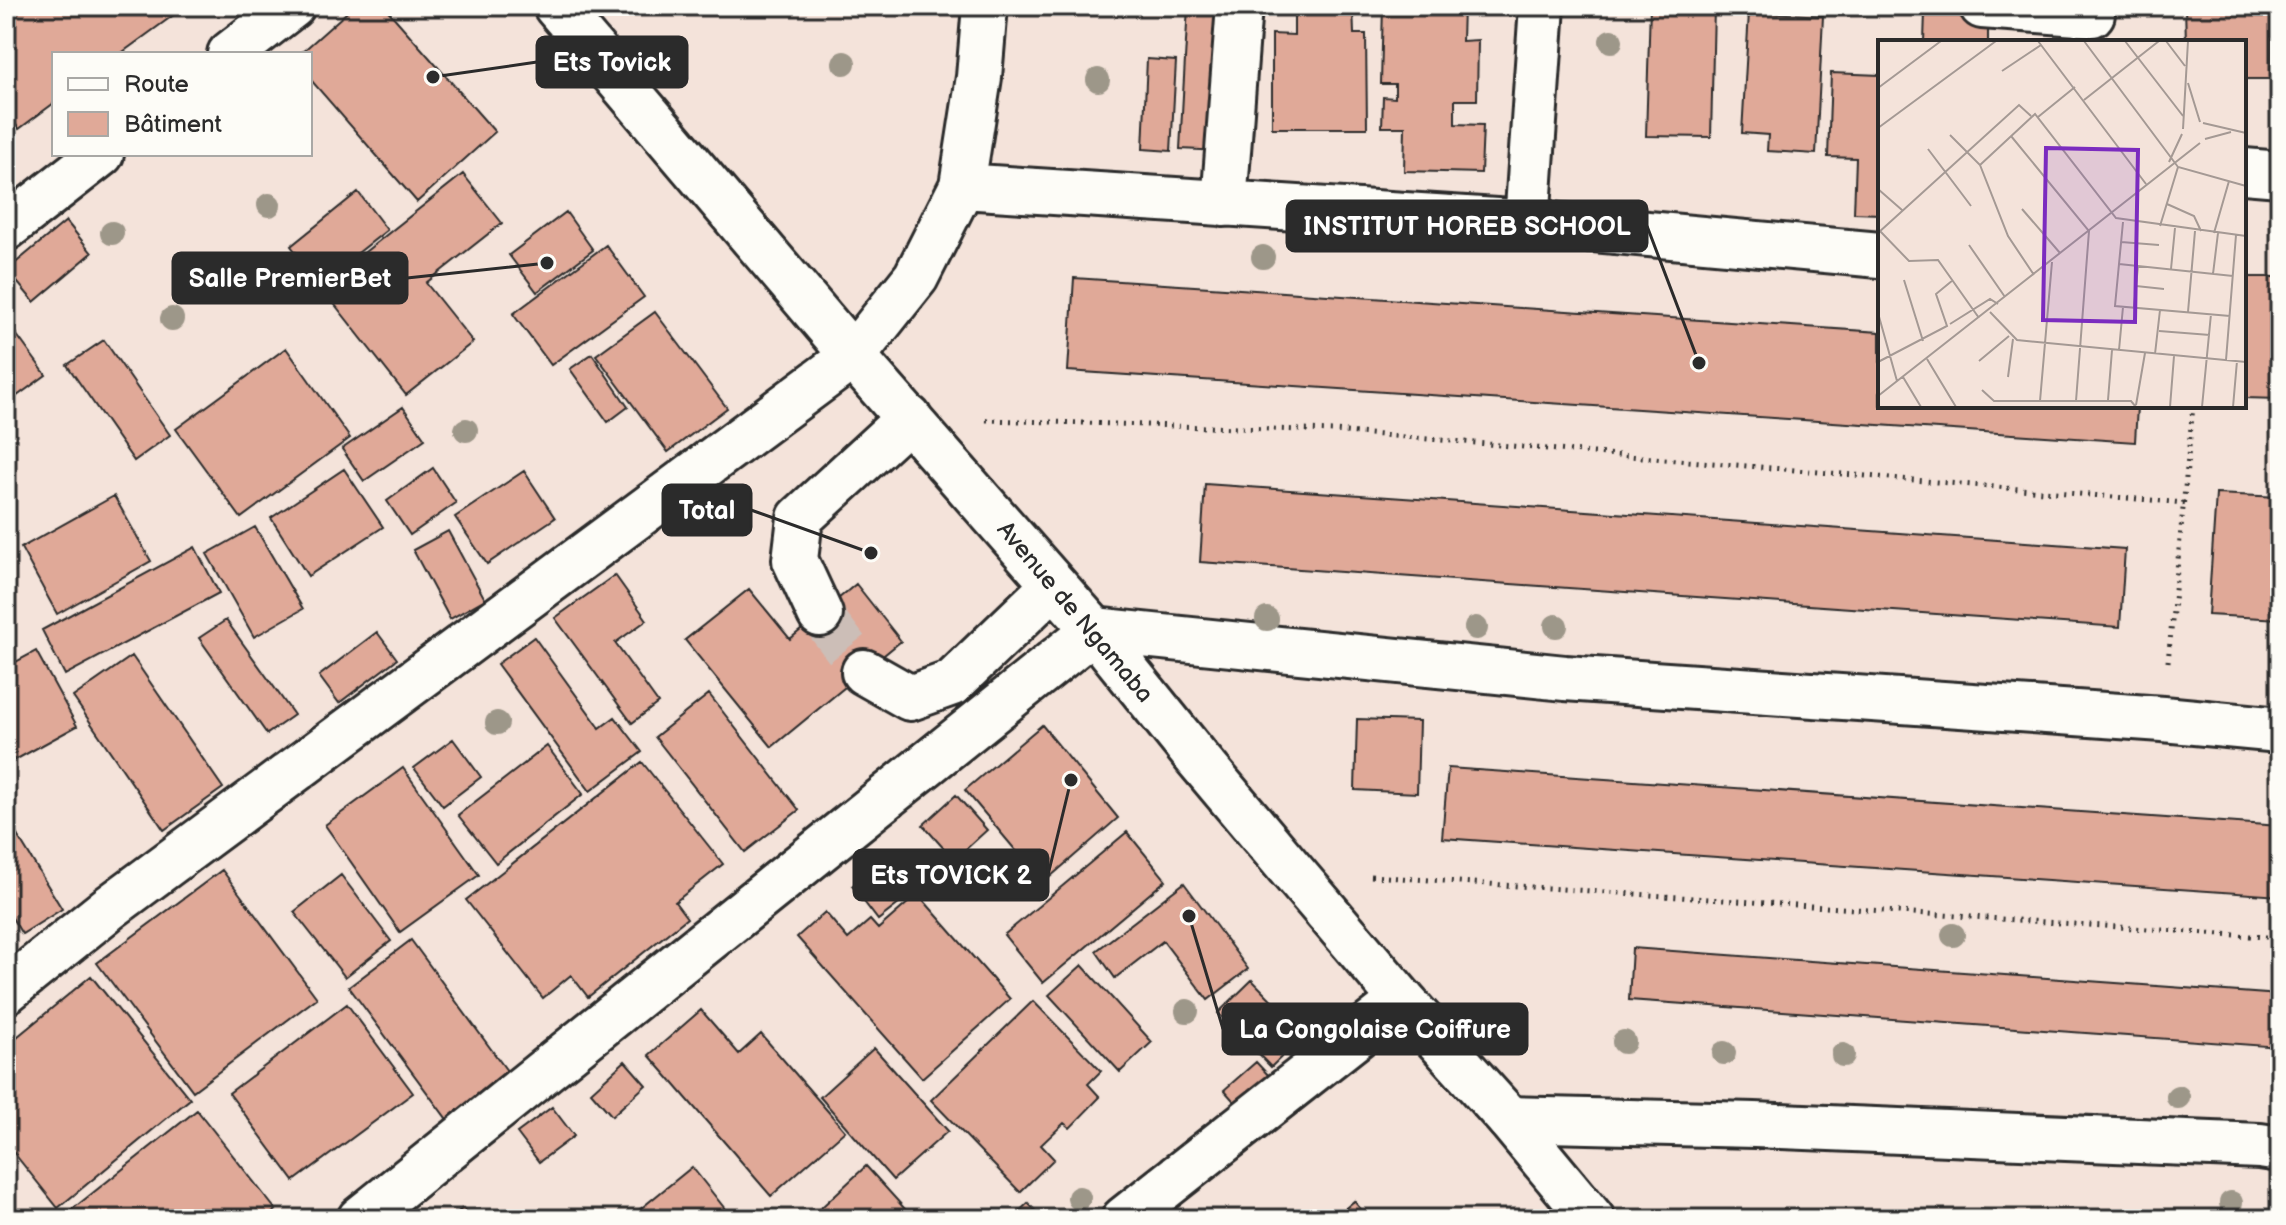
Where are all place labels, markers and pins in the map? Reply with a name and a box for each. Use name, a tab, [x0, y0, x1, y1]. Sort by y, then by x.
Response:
callout: Ets Tovick	[537, 37, 687, 87]
callout: INSTITUT HOREB SCHOOL	[1287, 201, 1647, 251]
callout: Salle PremierBet	[173, 253, 407, 303]
callout: Total	[663, 485, 751, 535]
callout: Ets TOVICK 2	[854, 850, 1048, 900]
callout: La Congolaise Coiffure	[1223, 1004, 1527, 1054]

